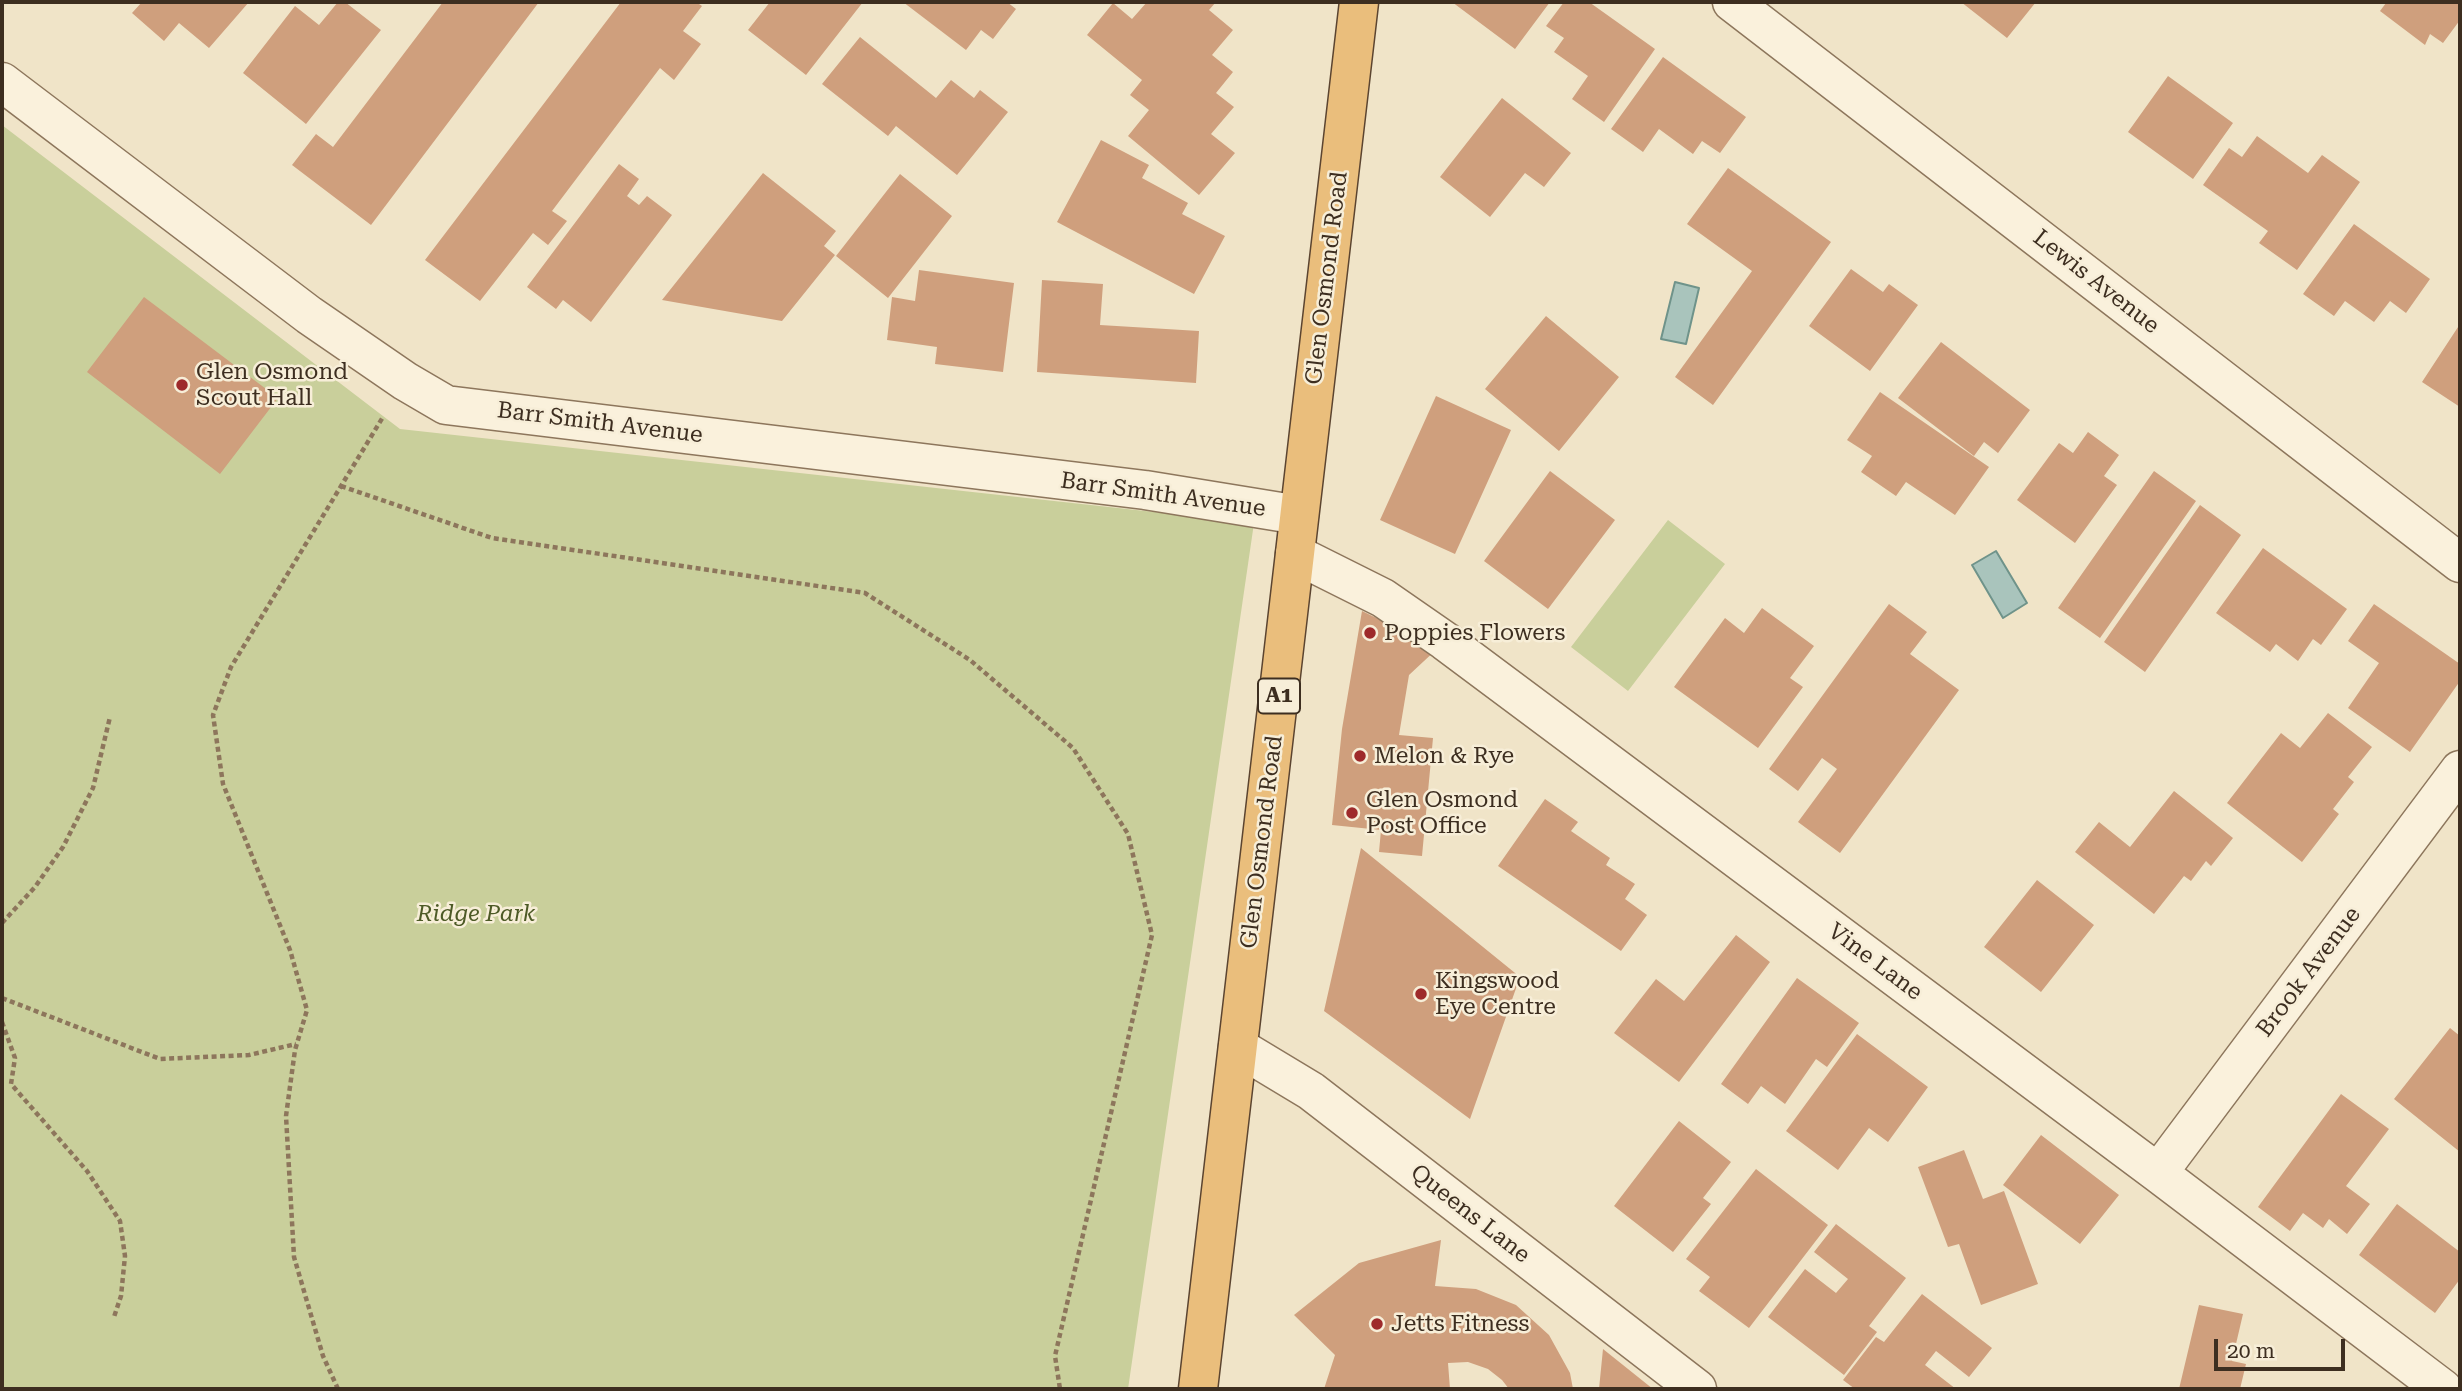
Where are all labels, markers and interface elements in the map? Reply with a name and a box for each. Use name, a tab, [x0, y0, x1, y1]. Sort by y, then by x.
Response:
street label: Glen Osmond Road	[1300, 170, 1354, 386]
street label: Lewis Avenue	[2027, 224, 2165, 340]
place label: Glen Osmond Scout Hall	[196, 358, 348, 412]
marker: Glen Osmond Scout Hall	[174, 377, 190, 393]
street label: Barr Smith Avenue	[496, 397, 704, 449]
street label: Barr Smith Avenue	[1059, 467, 1267, 523]
place label: Poppies Flowers	[1384, 619, 1565, 647]
marker: Poppies Flowers	[1362, 625, 1378, 641]
road number: A1	[1258, 678, 1300, 714]
street label: Glen Osmond Road	[1235, 734, 1289, 950]
place label: Melon & Rye	[1374, 742, 1514, 770]
marker: Melon & Rye	[1352, 748, 1368, 764]
place label: Glen Osmond Post Office	[1366, 786, 1518, 840]
marker: Glen Osmond Post Office	[1344, 805, 1360, 821]
park label: Ridge Park	[417, 900, 535, 928]
street label: Brook Avenue	[2251, 902, 2367, 1042]
street label: Vine Lane	[1822, 918, 1928, 1006]
place label: Kingswood Eye Centre	[1435, 967, 1559, 1021]
marker: Kingswood Eye Centre	[1413, 986, 1429, 1002]
street label: Queens Lane	[1405, 1159, 1535, 1269]
place label: Jetts Fitness	[1391, 1310, 1529, 1338]
marker: Jetts Fitness	[1369, 1316, 1385, 1332]
scale bar	[2217, 1324, 2348, 1368]
text: 20 m	[2227, 1339, 2275, 1363]

